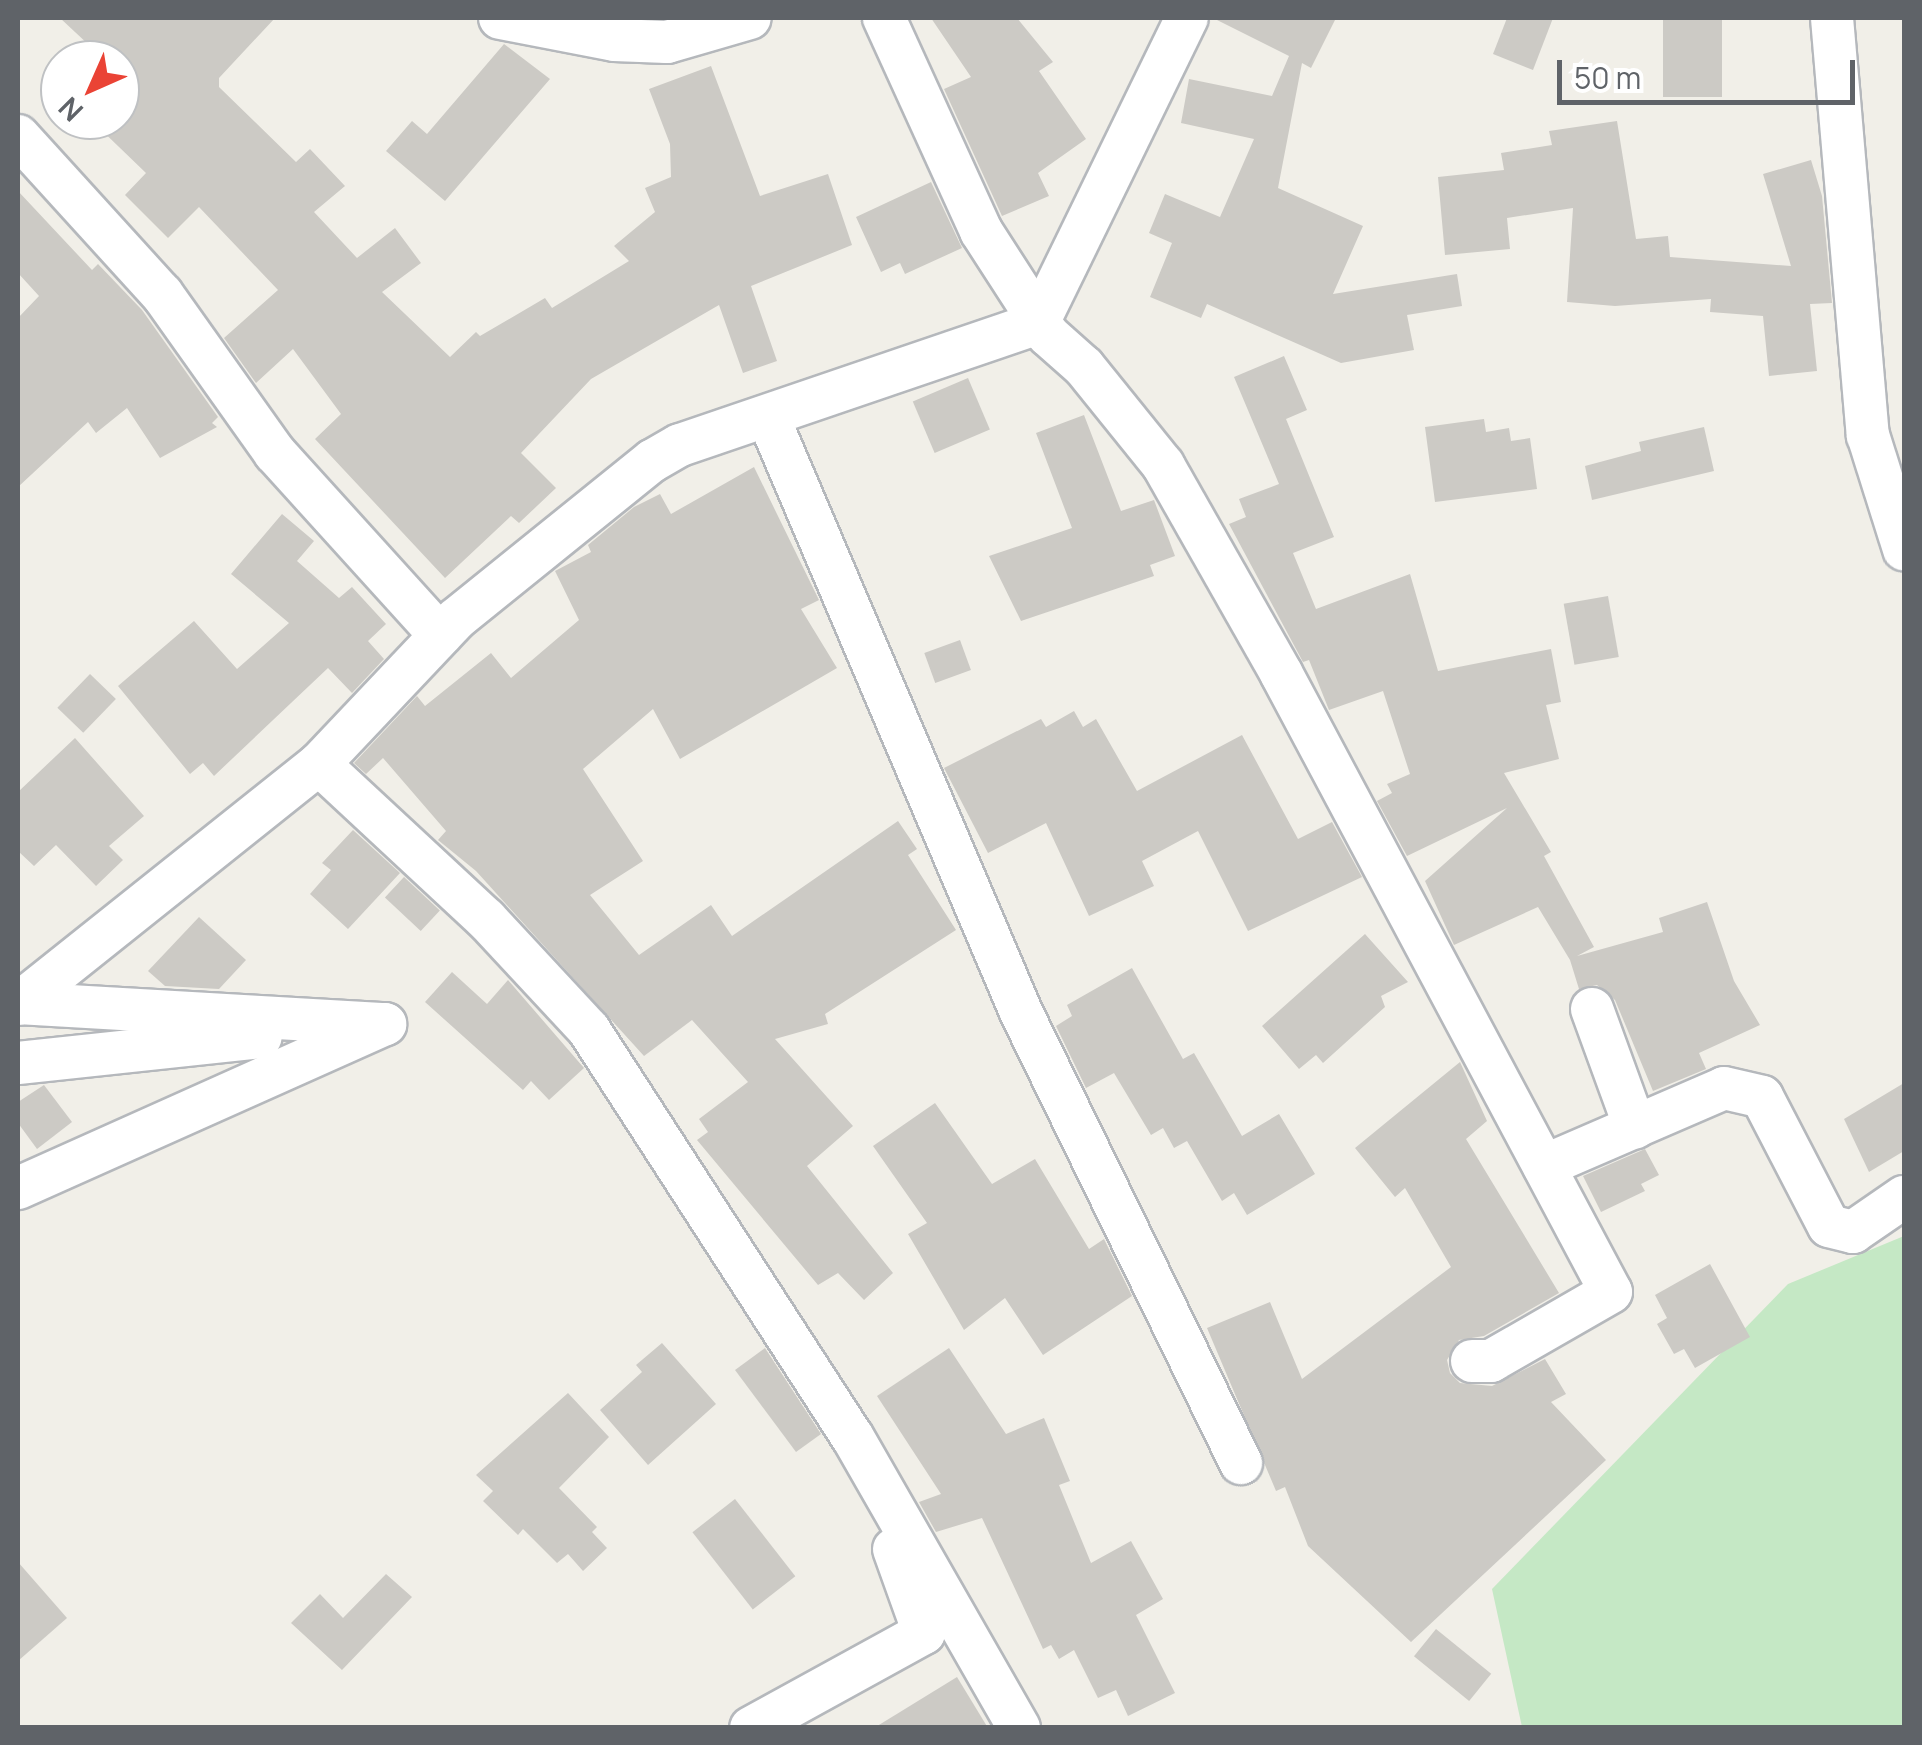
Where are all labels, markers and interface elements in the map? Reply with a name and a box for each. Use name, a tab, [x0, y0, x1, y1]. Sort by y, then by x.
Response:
north arrow	[40, 40, 140, 140]
scale bar	[1562, 40, 1860, 102]
text: 50 m	[1574, 57, 1641, 98]
text: N	[50, 89, 91, 130]

